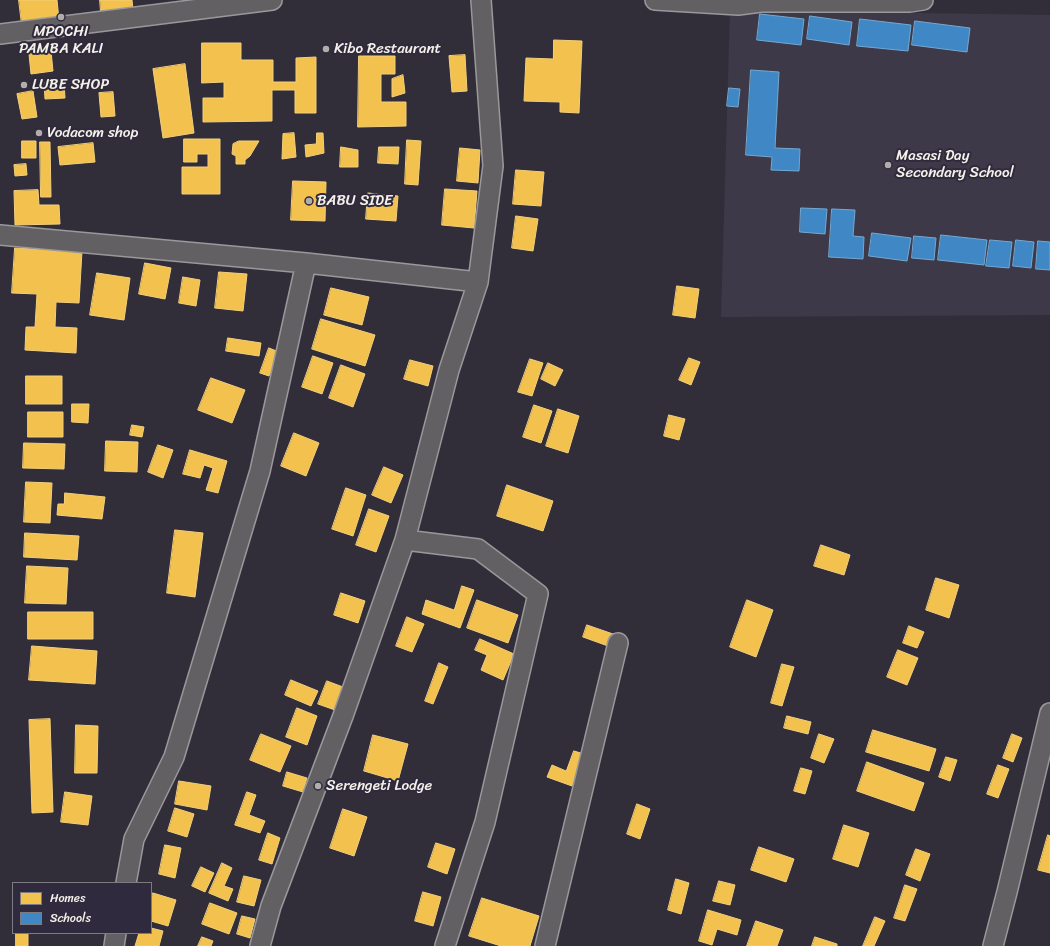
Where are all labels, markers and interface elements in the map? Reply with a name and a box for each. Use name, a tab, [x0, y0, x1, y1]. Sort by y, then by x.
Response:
marker: MPOCHI PAMBA KALI	[56, 12, 66, 22]
place label: MPOCHI PAMBA KALI	[19, 23, 103, 58]
place label: Kibo Restaurant	[334, 40, 441, 58]
marker: Kibo Restaurant	[321, 44, 331, 54]
place label: LUBE SHOP	[32, 76, 109, 94]
marker: LUBE SHOP	[19, 80, 29, 90]
place label: Vodacom shop	[47, 124, 138, 142]
marker: Vodacom shop	[34, 128, 44, 138]
place label: Masasi Day Secondary School	[896, 147, 1014, 182]
marker: Masasi Day Secondary School	[883, 160, 893, 170]
place label: BABU SIDE	[317, 192, 392, 210]
marker: BABU SIDE	[304, 196, 314, 206]
place label: Serengeti Lodge	[326, 777, 432, 795]
marker: Serengeti Lodge	[313, 781, 323, 791]
legend	[12, 882, 152, 934]
text: Homes	[50, 887, 86, 909]
text: Schools	[50, 907, 91, 929]

